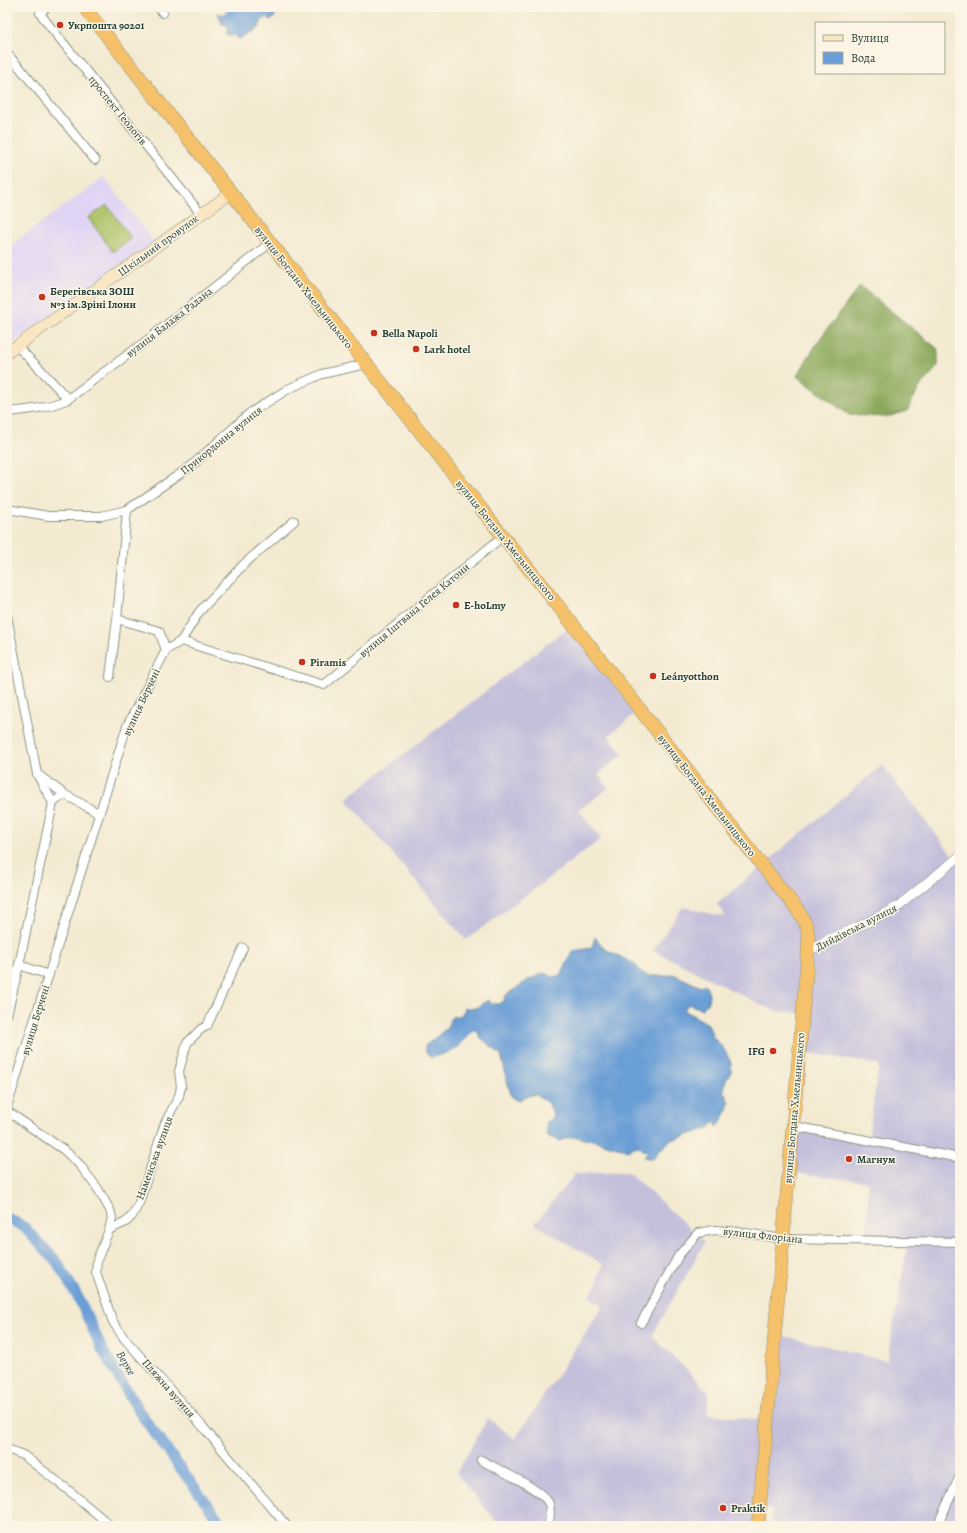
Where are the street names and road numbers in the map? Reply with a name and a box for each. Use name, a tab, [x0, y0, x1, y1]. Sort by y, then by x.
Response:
street label: проспект Геологів	[85, 72, 150, 148]
street label: Шкільний провулок	[115, 211, 202, 280]
street label: вулиця Богдана Хмельницького	[251, 223, 356, 352]
street label: вулиця Балажа Радана	[123, 283, 216, 361]
street label: Прикордонна вулиця	[177, 403, 265, 478]
street label: вулиця Богдана Хмельницького	[452, 477, 559, 604]
street label: вулиця Іштвана Гелея Катони	[356, 560, 473, 661]
street label: вулиця Берчені	[119, 666, 164, 738]
street label: вулиця Богдана Хмельницького	[654, 731, 759, 860]
street label: Дийдівська вулиця	[813, 900, 900, 954]
street label: вулиця Берчені	[18, 983, 53, 1057]
street label: вулиця Богдана Хмельницького	[780, 1032, 809, 1184]
street label: Наменська вулиця	[132, 1114, 177, 1202]
street label: вулиця Флоріана	[722, 1224, 804, 1247]
street label: Пляжна вулиця	[139, 1355, 199, 1421]

